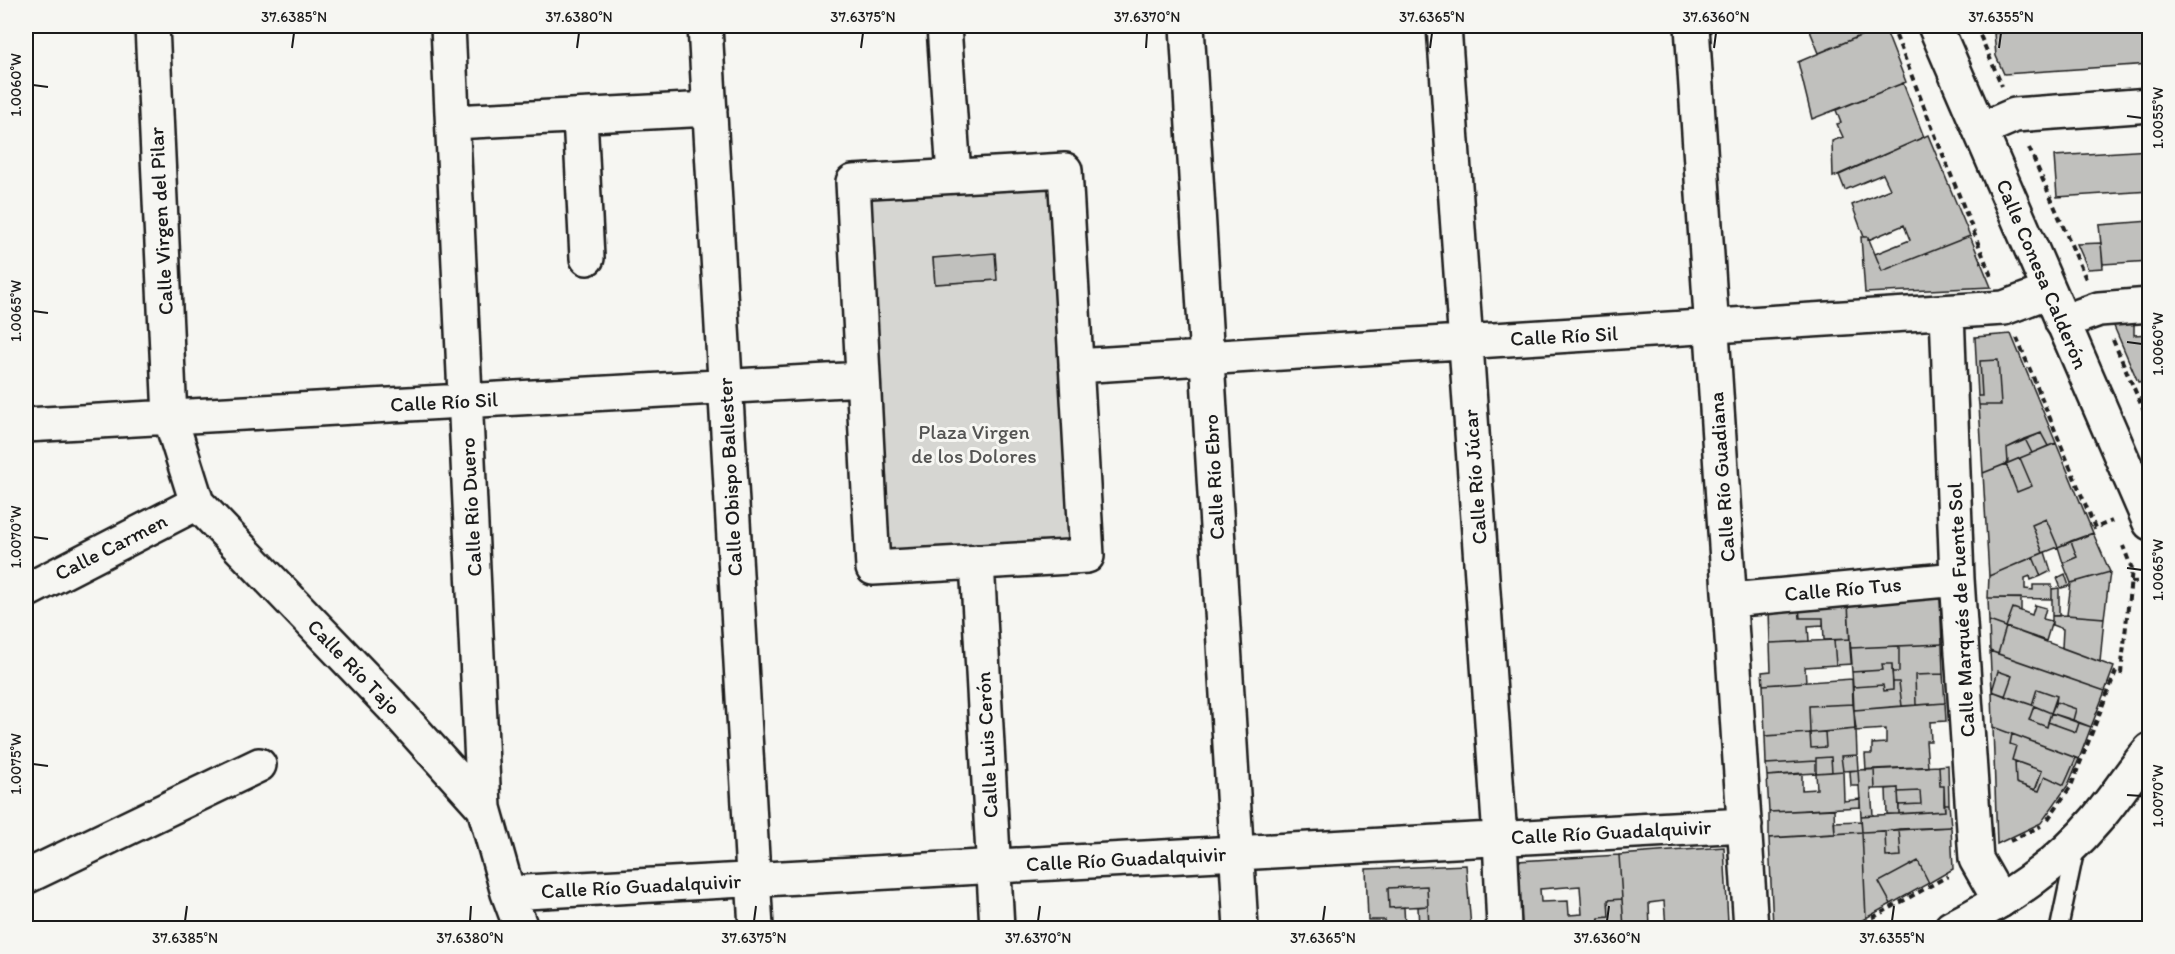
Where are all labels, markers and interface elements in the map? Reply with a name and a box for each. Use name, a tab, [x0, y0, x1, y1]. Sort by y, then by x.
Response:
text: 37.6385°N	[261, 8, 327, 26]
text: 37.6380°N	[545, 8, 613, 26]
text: 37.6375°N	[830, 8, 896, 26]
text: 37.6370°N	[1114, 8, 1180, 26]
text: 37.6365°N	[1399, 8, 1465, 26]
text: 37.6360°N	[1682, 8, 1750, 26]
text: 37.6355°N	[1968, 8, 2034, 26]
text: 1.0060°W	[7, 53, 25, 117]
text: 1.0055°W	[2149, 87, 2167, 149]
street label: Calle Virgen del Pilar	[143, 126, 178, 316]
street label: Calle Conesa Calderón	[1991, 175, 2094, 372]
text: 1.0065°W	[7, 280, 25, 342]
text: 1.0060°W	[2149, 312, 2167, 376]
street label: Calle Río Sil	[1509, 320, 1619, 351]
street label: Calle Obispo Ballester	[712, 376, 747, 577]
street label: Calle Río Sil	[389, 386, 499, 417]
street label: Calle Río Guadiana	[1703, 391, 1740, 563]
street label: Calle Río Júcar	[1457, 409, 1492, 545]
street label: Calle Río Ebro	[1198, 413, 1229, 541]
park label: Plaza Virgen de los Dolores	[911, 419, 1037, 468]
street label: Calle Río Duero	[454, 437, 487, 577]
street label: Calle Marqués de Fuente Sol	[1941, 482, 1980, 738]
text: 1.0070°W	[7, 505, 25, 569]
street label: Calle Carmen	[50, 508, 171, 586]
text: 1.0065°W	[2149, 539, 2167, 601]
street label: Calle Río Tus	[1783, 571, 1903, 606]
street label: Calle Río Tajo	[303, 614, 406, 720]
street label: Calle Luis Cerón	[970, 671, 1003, 819]
text: 1.0075°W	[7, 733, 25, 795]
text: 1.0070°W	[2149, 764, 2167, 828]
street label: Calle Río Guadalquivir	[1510, 814, 1712, 849]
street label: Calle Río Guadalquivir	[1025, 841, 1227, 876]
street label: Calle Río Guadalquivir	[540, 868, 742, 903]
text: 37.6385°N	[152, 929, 218, 947]
text: 37.6380°N	[436, 929, 504, 947]
text: 37.6375°N	[721, 929, 787, 947]
text: 37.6370°N	[1005, 929, 1071, 947]
text: 37.6365°N	[1290, 929, 1356, 947]
text: 37.6360°N	[1573, 929, 1641, 947]
text: 37.6355°N	[1859, 929, 1925, 947]

